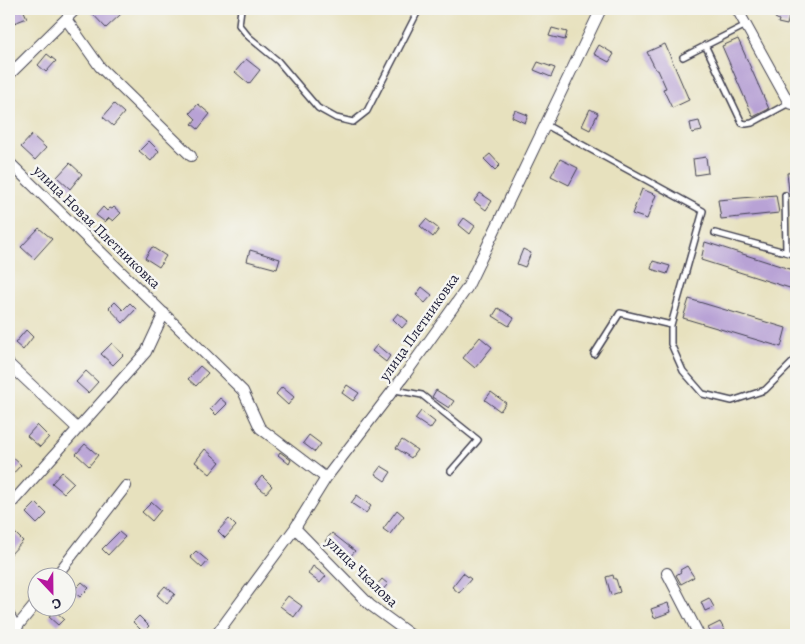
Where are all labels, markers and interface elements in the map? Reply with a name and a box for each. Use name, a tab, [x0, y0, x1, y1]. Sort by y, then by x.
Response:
street label: улица Новая Плетниковка	[28, 160, 165, 293]
street label: улица Плетниковка	[374, 269, 464, 386]
street label: улица Чкалова	[321, 532, 403, 612]
north arrow	[28, 566, 78, 616]
text: С	[49, 593, 64, 614]

